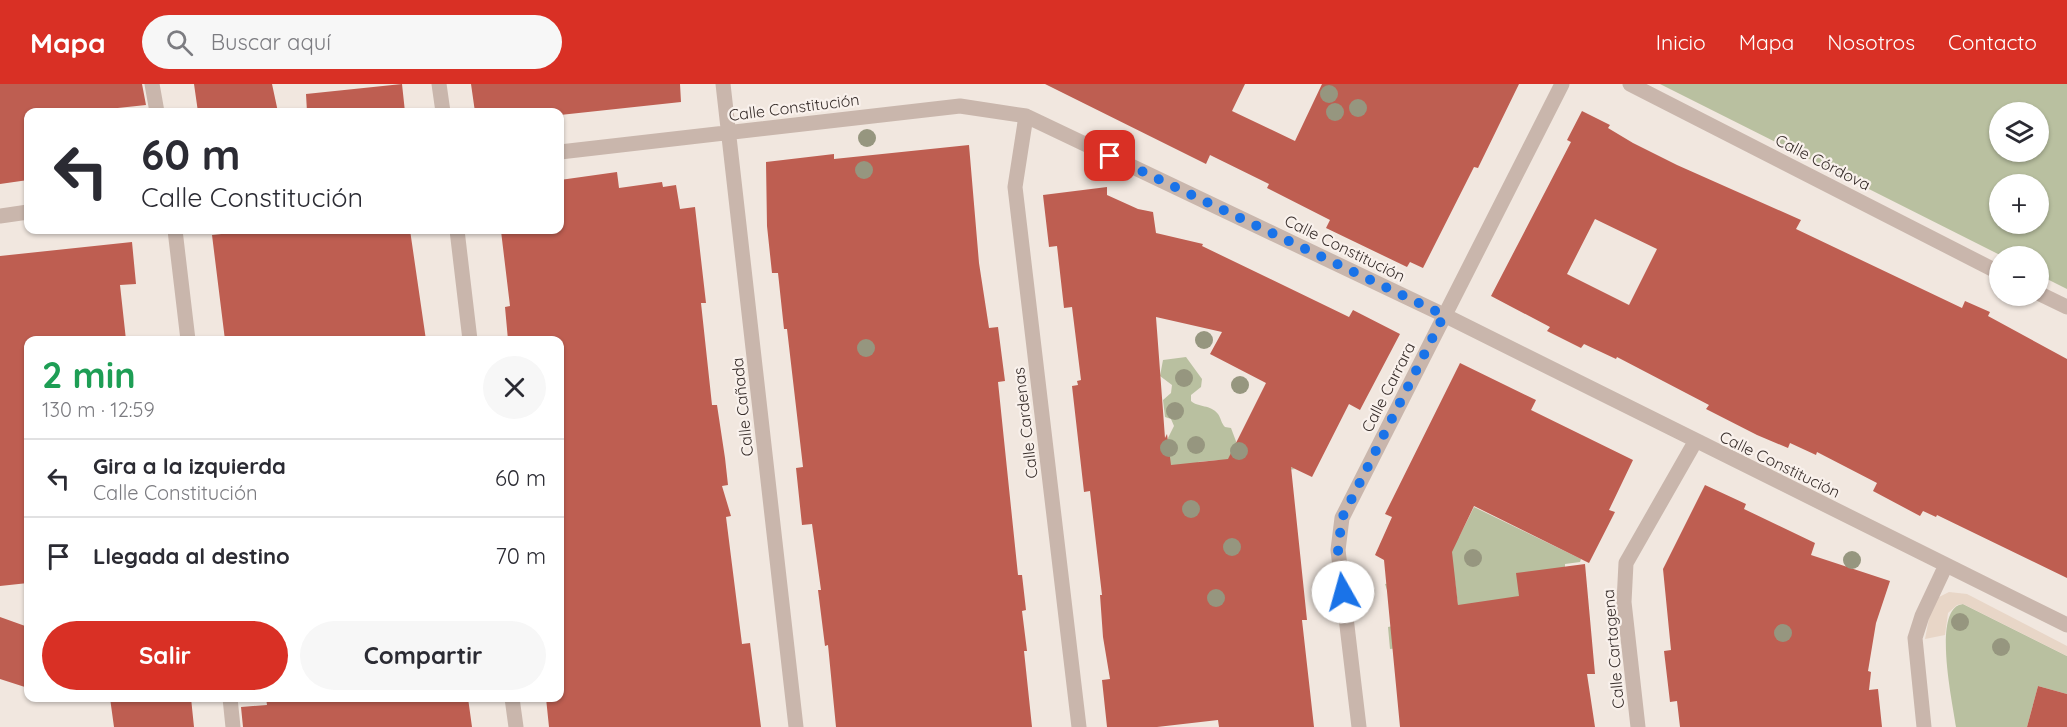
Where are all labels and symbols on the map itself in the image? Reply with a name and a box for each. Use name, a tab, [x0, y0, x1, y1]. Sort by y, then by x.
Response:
street label: Calle Constitución	[727, 89, 861, 125]
street label: Calle Córdova	[1772, 129, 1874, 195]
pin	[1084, 130, 1135, 181]
street label: Calle Constitución	[1281, 210, 1409, 286]
street label: Calle Carrara	[1357, 339, 1419, 435]
street label: Calle Cañada	[727, 357, 757, 457]
street label: Calle Cardenas	[1008, 366, 1042, 480]
street label: Calle Constitución	[1716, 426, 1844, 502]
position arrow	[1311, 560, 1375, 624]
street label: Calle Cartagena	[1598, 588, 1628, 710]

